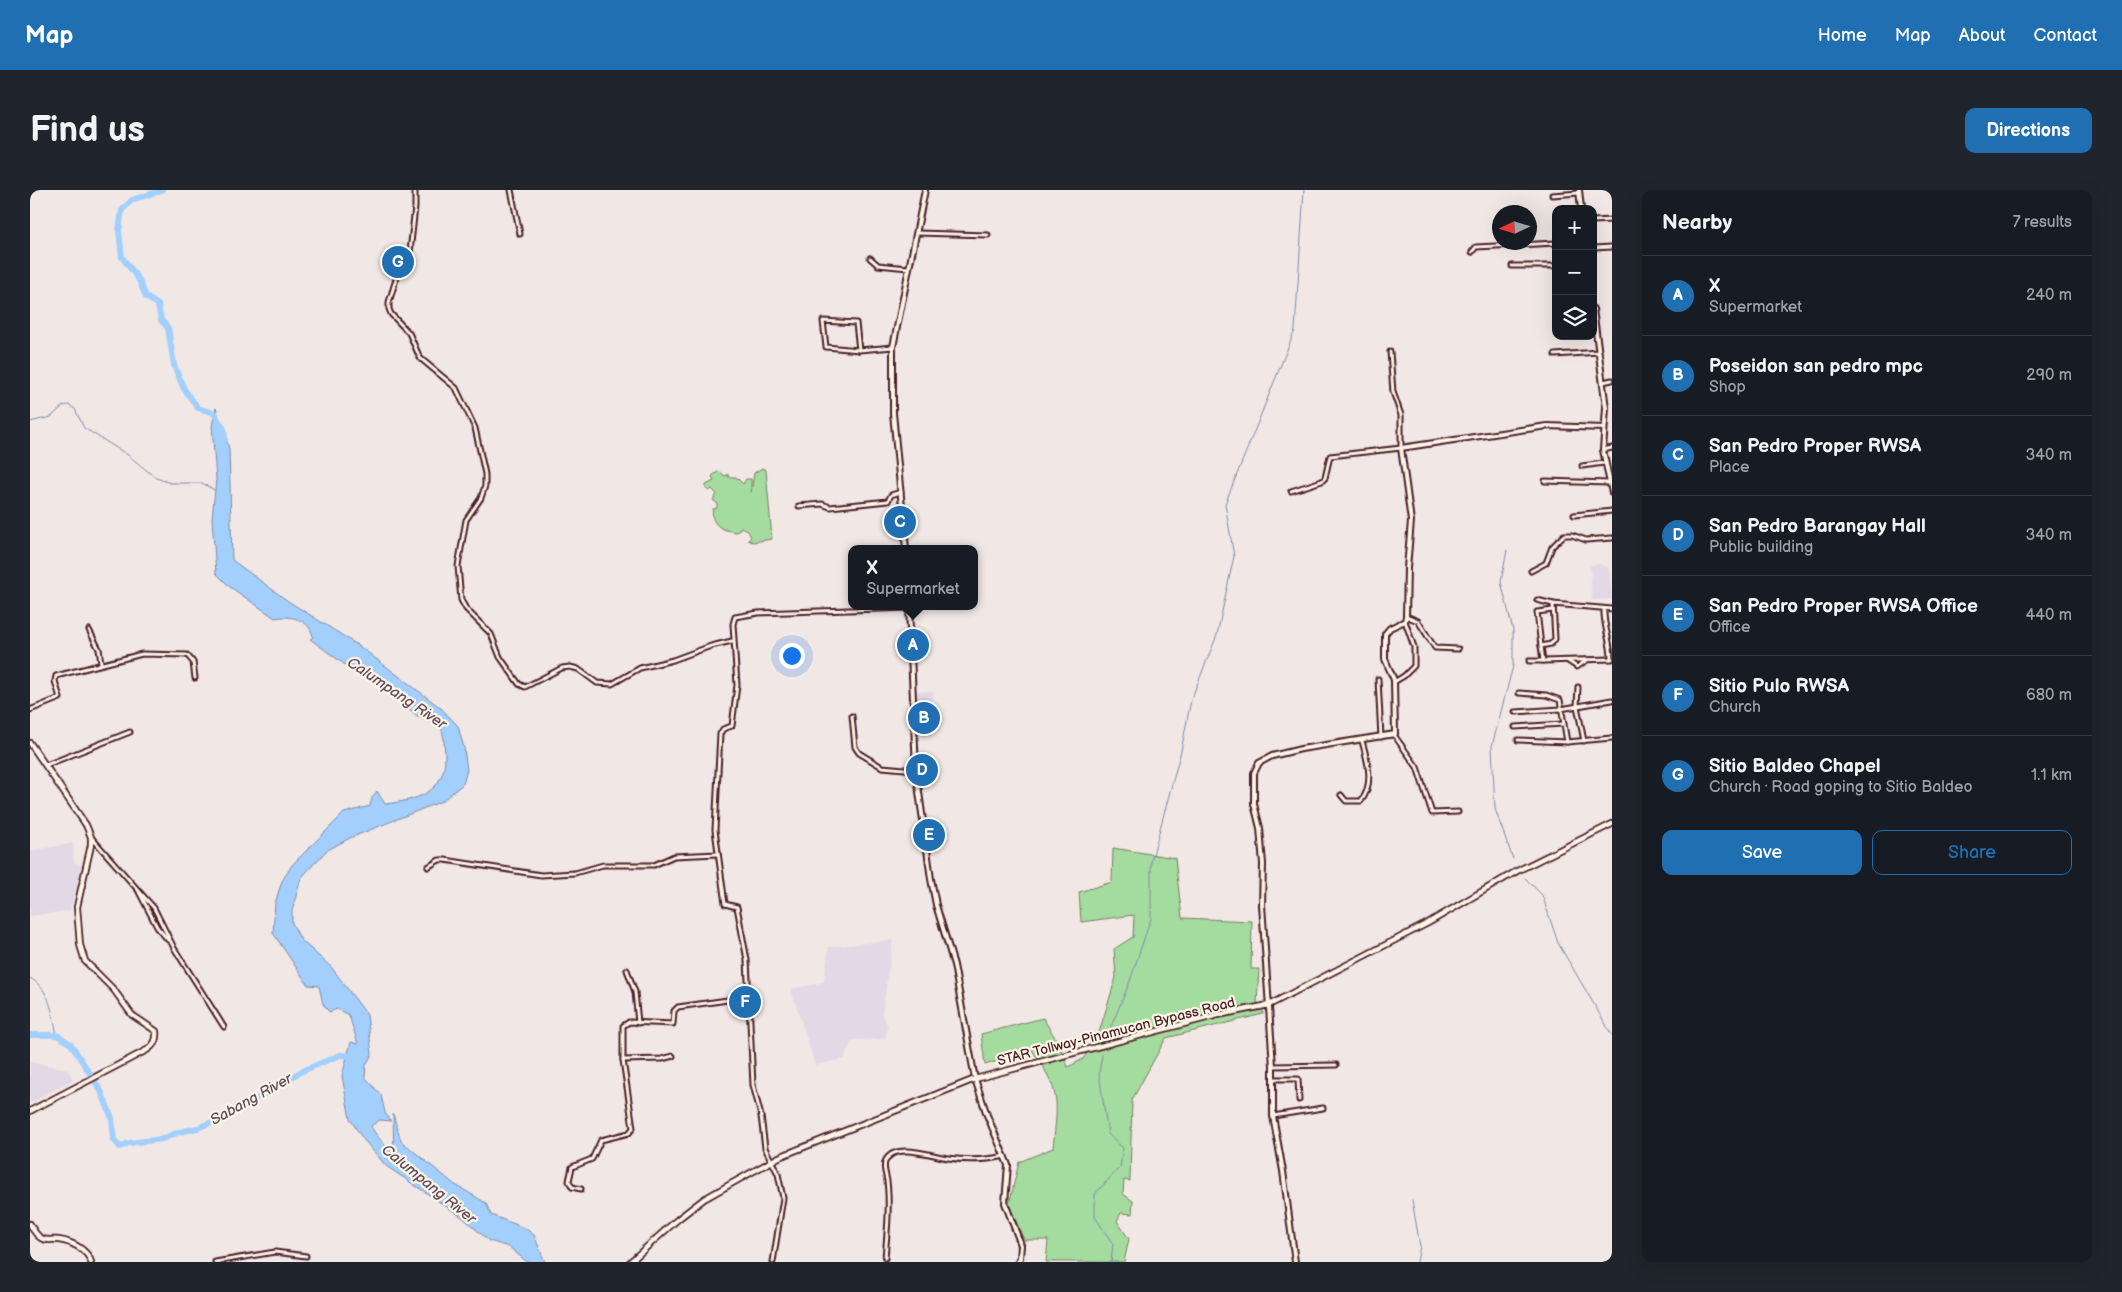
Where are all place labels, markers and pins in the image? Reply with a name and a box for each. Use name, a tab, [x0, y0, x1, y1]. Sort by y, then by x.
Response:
pin: G	[382, 243, 414, 281]
pin: C	[884, 503, 916, 541]
pin: A	[897, 626, 929, 664]
pin: B	[908, 699, 940, 737]
pin: D	[906, 751, 938, 789]
pin: E	[913, 816, 945, 854]
pin: F	[729, 983, 761, 1021]

